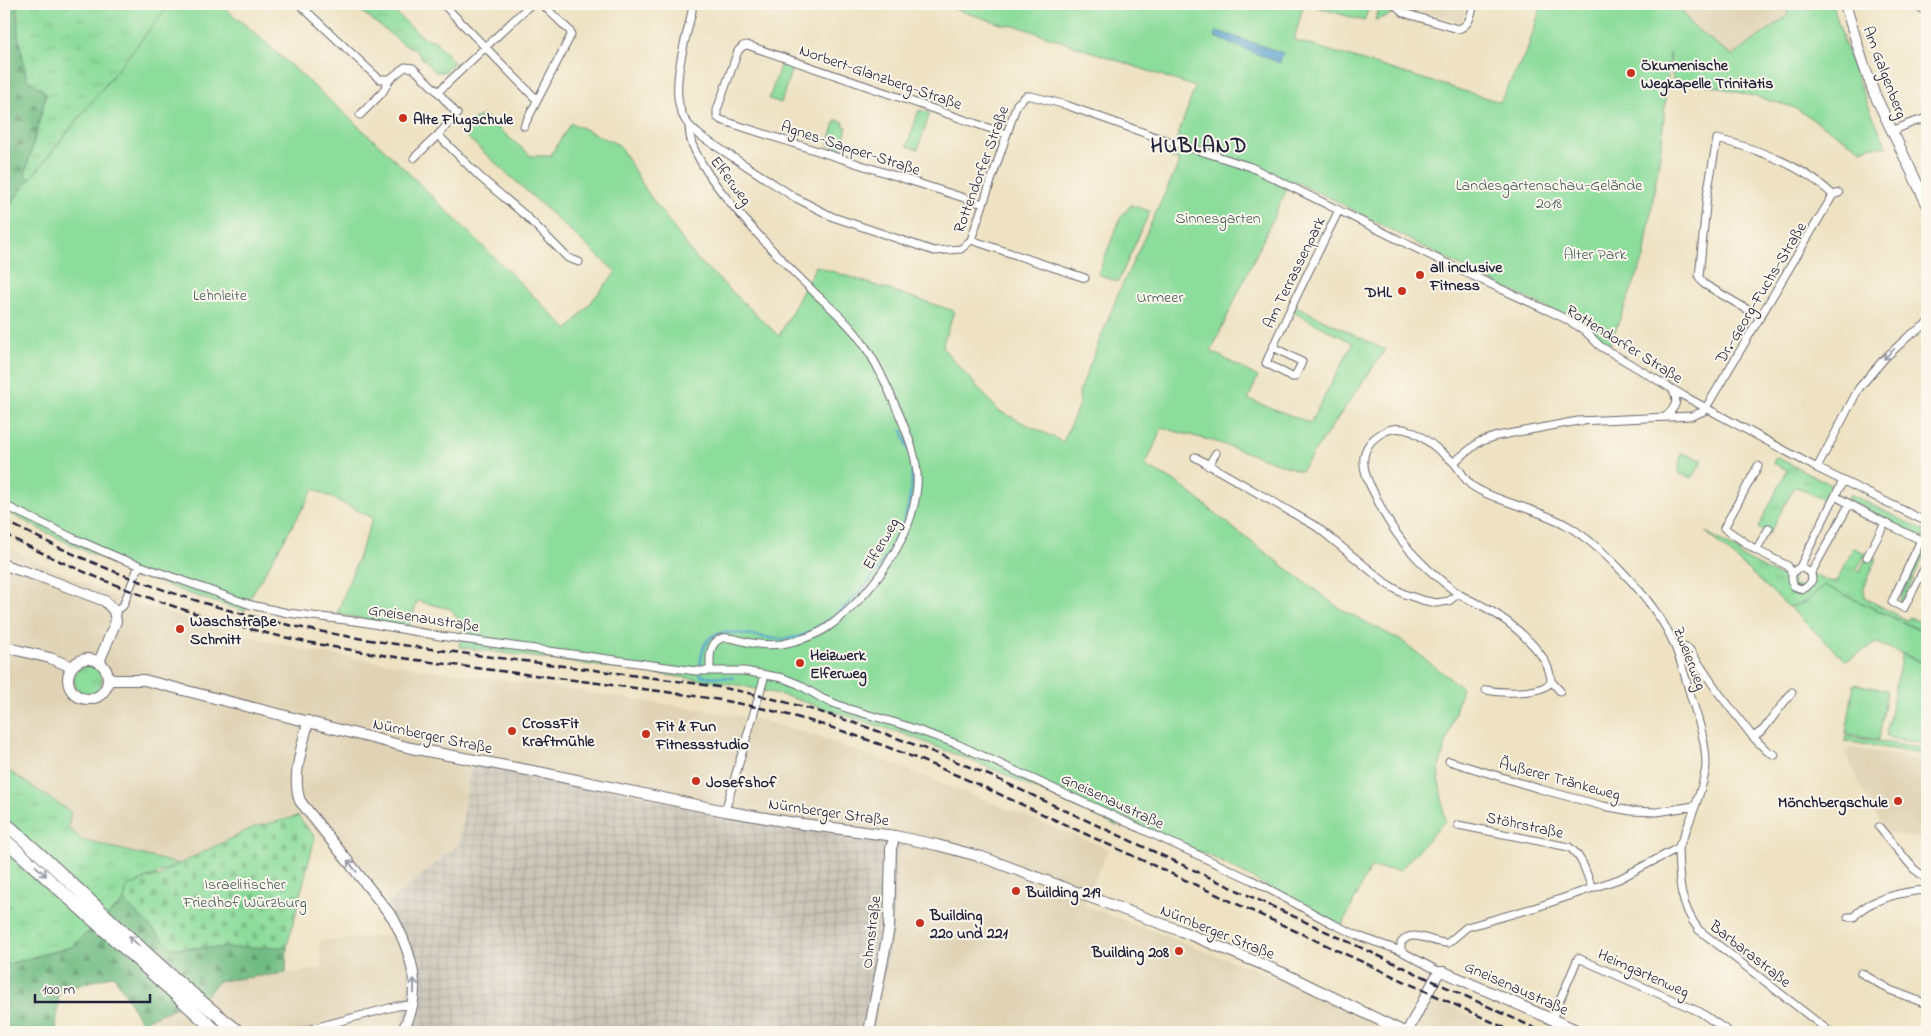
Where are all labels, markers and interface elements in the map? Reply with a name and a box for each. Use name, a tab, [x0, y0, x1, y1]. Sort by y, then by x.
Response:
street label: Am Galgenberg	[1855, 23, 1913, 123]
street label: Norbert-Glanzberg-Straße	[796, 39, 966, 117]
place label: Ökumenische Wegkapelle Trinitatis	[1641, 54, 1773, 97]
marker: Ökumenische Wegkapelle Trinitatis	[1625, 67, 1637, 79]
street label: Rottendorfer Straße	[948, 102, 1016, 237]
place label: Alte Flugschule	[413, 108, 514, 133]
marker: Alte Flugschule	[397, 112, 409, 124]
street label: Agnes-Sapper-Straße	[777, 115, 924, 183]
district label: HUBLAND	[1151, 132, 1247, 162]
street label: Elferweg	[704, 151, 757, 211]
park label: Landesgartenschau-Gelände 2018	[1456, 174, 1643, 216]
park label: Sinnesgarten	[1175, 207, 1261, 231]
street label: Am Terrassenpark	[1257, 212, 1333, 333]
street label: Dr.-Georg-Fuchs-Straße	[1709, 217, 1814, 369]
park label: Alter Park	[1564, 243, 1627, 267]
place label: all inclusive Fitness	[1429, 256, 1503, 298]
marker: all inclusive Fitness	[1414, 269, 1426, 281]
place label: DHL	[1364, 281, 1393, 305]
park label: Lehnleite	[193, 284, 248, 308]
marker: DHL	[1396, 285, 1408, 297]
park label: Urmeer	[1137, 286, 1183, 310]
street label: Rottendorfer Straße	[1561, 299, 1688, 391]
one-way arrow	[1883, 348, 1896, 360]
street label: Elferweg	[857, 513, 906, 575]
street label: Gneisenaustraße	[367, 598, 481, 640]
place label: Waschstraße Schmitt	[190, 610, 277, 652]
marker: Waschstraße Schmitt	[174, 623, 186, 635]
street label: Zweierweg	[1666, 623, 1712, 694]
place label: Heizwerk Elferweg	[810, 644, 867, 687]
marker: Heizwerk Elferweg	[794, 657, 806, 669]
place label: CrossFit Kraftmühle	[522, 712, 595, 754]
street label: Nürnberger Straße	[371, 713, 495, 761]
place label: Fit & Fun Fitnessstudio	[655, 715, 749, 757]
marker: CrossFit Kraftmühle	[506, 725, 518, 737]
marker: Fit & Fun Fitnessstudio	[640, 728, 652, 740]
street label: Äußerer Tränkeweg	[1496, 752, 1623, 808]
street label: Gneisenaustraße	[1057, 767, 1169, 837]
place label: Josefshof	[706, 771, 777, 795]
marker: Josefshof	[690, 775, 702, 787]
place label: Mönchbergschule	[1778, 791, 1889, 816]
street label: Nürnberger Straße	[767, 793, 891, 833]
marker: Mönchbergschule	[1892, 795, 1904, 807]
street label: Stöhrstraße	[1484, 806, 1566, 846]
one-way arrow	[346, 860, 357, 873]
one-way arrow	[34, 865, 47, 877]
park label: Israelitischer Friedhof Würzburg	[182, 873, 307, 915]
place label: Building 219	[1025, 881, 1100, 906]
marker: Building 219	[1010, 885, 1022, 897]
street label: Ohmstraße	[856, 894, 888, 970]
street label: Nürnberger Straße	[1156, 899, 1279, 967]
place label: Building 220 und 221	[929, 904, 1009, 946]
street label: Barbarastraße	[1703, 914, 1796, 995]
marker: Building 220 und 221	[914, 917, 926, 929]
one-way arrow	[128, 935, 140, 947]
place label: Building 208	[1091, 941, 1169, 966]
street label: Heimgartenweg	[1594, 943, 1693, 1005]
marker: Building 208	[1173, 945, 1185, 957]
street label: Gneisenaustraße	[1460, 955, 1573, 1023]
scale bar	[35, 971, 150, 1003]
one-way arrow	[409, 978, 419, 994]
text: 100 m	[42, 979, 75, 1001]

